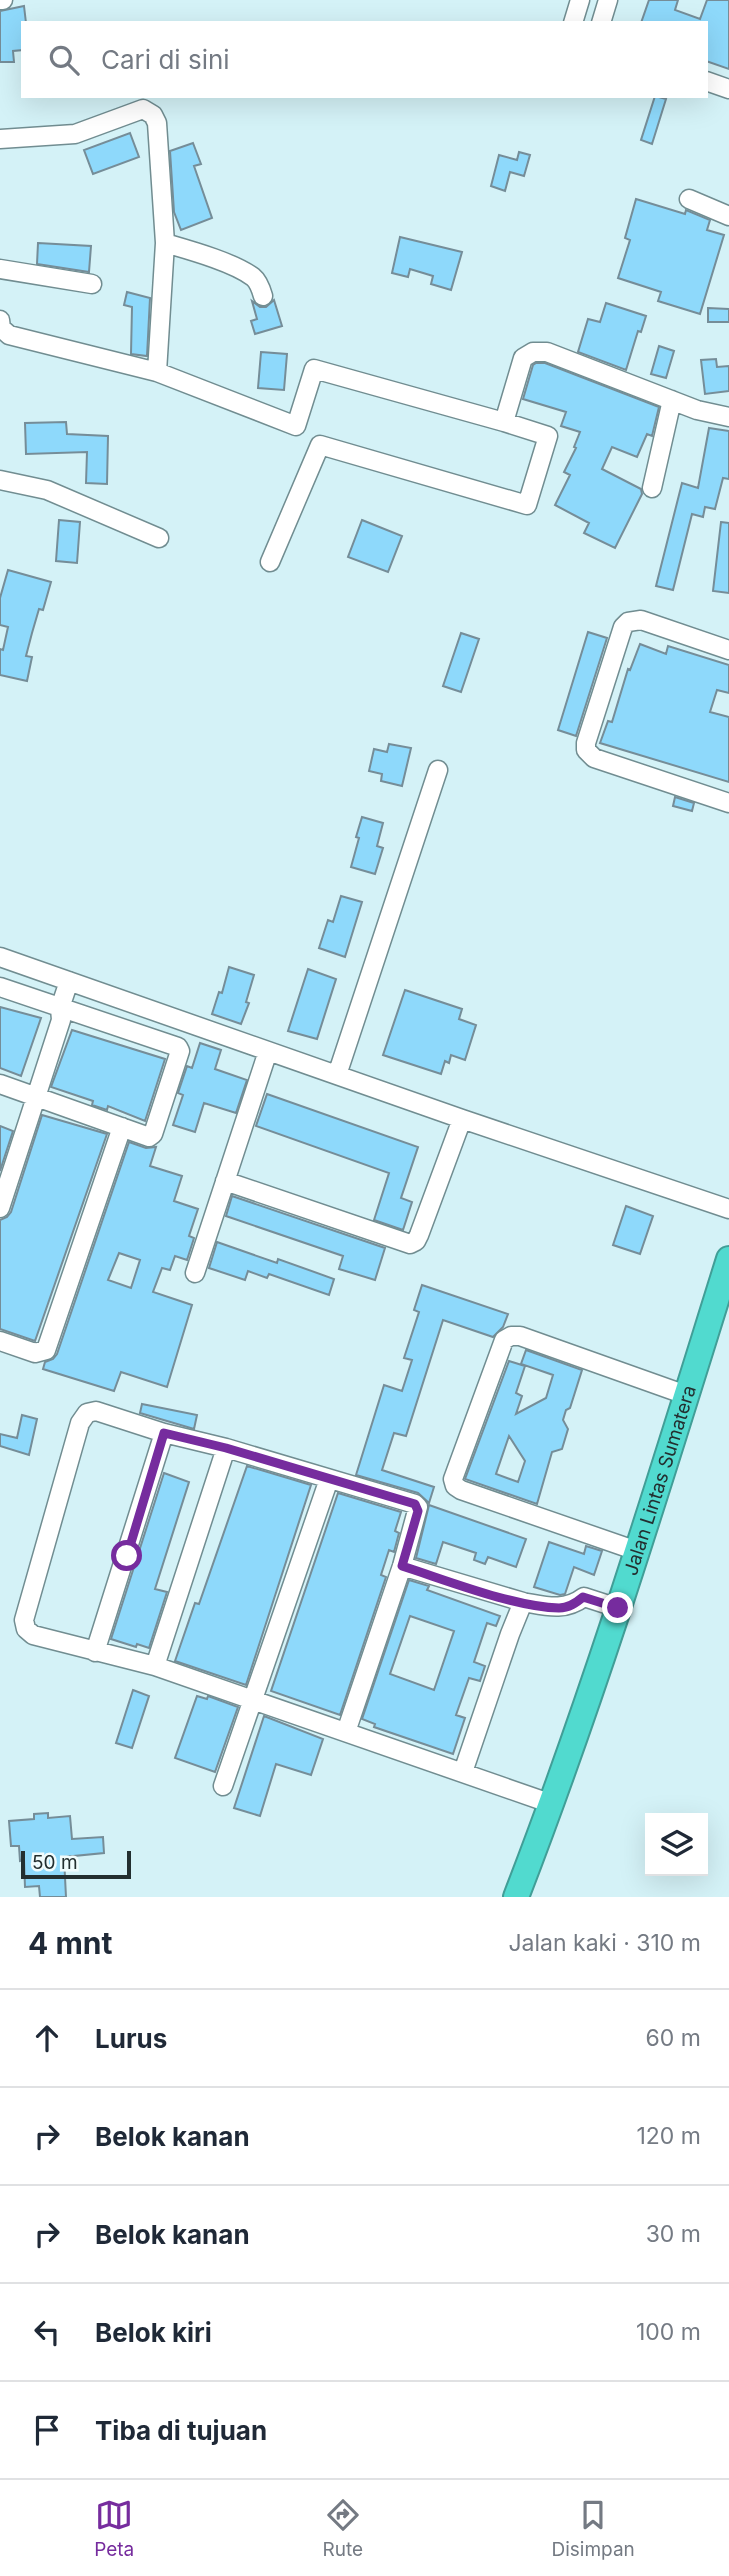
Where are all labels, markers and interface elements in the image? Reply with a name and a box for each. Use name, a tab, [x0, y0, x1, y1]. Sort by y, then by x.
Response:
search box	[21, 21, 708, 98]
icon: search	[45, 41, 83, 79]
text: Cari di sini	[101, 44, 230, 75]
street label: Jalan Lintas Sumatera	[619, 1382, 701, 1578]
route start	[111, 1540, 142, 1571]
route end	[602, 1592, 633, 1623]
map controls	[645, 1813, 708, 1876]
button: layers	[645, 1813, 708, 1876]
scale bar	[21, 1848, 131, 1880]
text: 50 m	[32, 1851, 78, 1874]
text: 4 mnt	[28, 1925, 112, 1961]
text: Jalan kaki · 310 m	[508, 1929, 701, 1957]
icon: ahead	[28, 2019, 66, 2057]
text: Lurus	[95, 2023, 167, 2054]
text: 60 m	[646, 2024, 701, 2052]
icon: right	[28, 2117, 66, 2155]
text: Belok kanan	[95, 2121, 250, 2152]
text: 120 m	[636, 2122, 701, 2150]
icon: right	[28, 2215, 66, 2253]
text: Belok kanan	[95, 2219, 250, 2250]
text: 30 m	[646, 2220, 701, 2248]
icon: left	[28, 2313, 66, 2351]
text: Belok kiri	[95, 2317, 212, 2348]
text: 100 m	[636, 2318, 701, 2346]
icon: arrive	[28, 2411, 66, 2449]
text: Tiba di tujuan	[95, 2415, 267, 2446]
tab: Peta	[94, 2496, 134, 2561]
tab: Rute	[323, 2496, 363, 2561]
tab: Disimpan	[551, 2496, 635, 2561]

